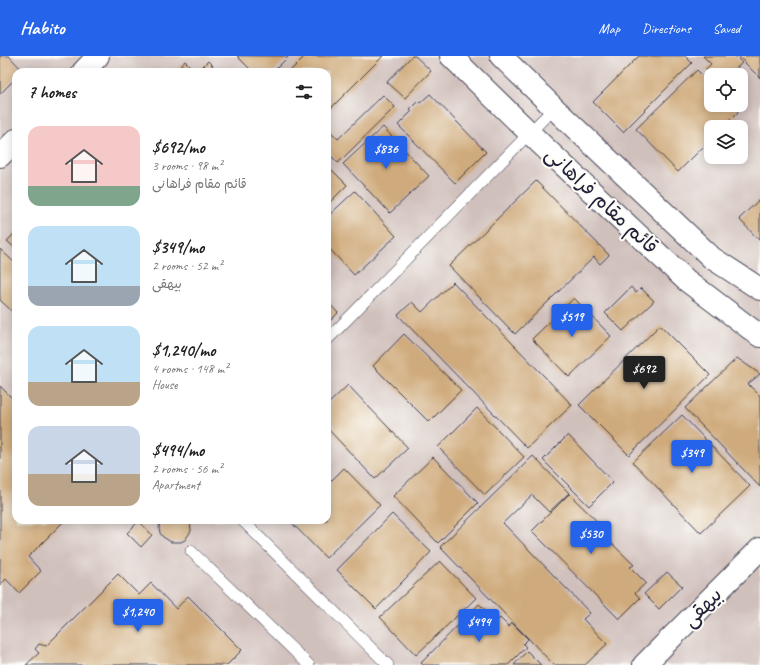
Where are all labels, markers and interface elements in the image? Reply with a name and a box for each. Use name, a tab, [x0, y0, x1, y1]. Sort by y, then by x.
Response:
text: Habito	[20, 16, 65, 40]
text: Map	[599, 20, 620, 37]
text: Directions	[642, 20, 691, 37]
text: Saved	[713, 20, 740, 37]
map controls	[704, 68, 748, 164]
button: locate	[704, 68, 748, 112]
icon: filters	[293, 81, 315, 103]
text: 7 homes	[28, 82, 76, 103]
button: layers	[704, 120, 748, 164]
pin: $836	[362, 136, 410, 170]
text: $692/mo	[152, 137, 205, 158]
text: $836	[374, 141, 398, 157]
icon: home	[60, 142, 108, 190]
street label: قائم مقام فراهانی	[538, 142, 663, 261]
text: 3 rooms · 98 m²	[152, 158, 222, 174]
text: قائم مقام فراهانی	[152, 176, 247, 192]
text: $349/mo	[152, 237, 204, 258]
icon: home	[60, 242, 108, 290]
text: 2 rooms · 52 m²	[152, 258, 222, 274]
text: بیهقی	[152, 276, 182, 292]
pin: $519	[548, 304, 596, 338]
text: $519	[560, 309, 584, 325]
text: $1,240/mo	[152, 340, 215, 361]
icon: home	[60, 342, 108, 390]
pin: $692	[620, 356, 668, 390]
text: 4 rooms · 148 m²	[152, 361, 228, 377]
text: $692	[632, 361, 656, 377]
text: House	[152, 377, 177, 393]
text: $494/mo	[152, 440, 204, 461]
pin: $349	[668, 440, 716, 474]
icon: home	[60, 442, 108, 490]
text: $349	[680, 445, 704, 461]
text: 2 rooms · 56 m²	[152, 461, 222, 477]
text: Apartment	[152, 477, 200, 493]
pin: $530	[567, 521, 615, 555]
text: $530	[579, 526, 603, 542]
street label: بیهقی	[677, 582, 727, 632]
pin: $1,240	[105, 599, 171, 633]
text: $1,240	[122, 604, 154, 620]
pin: $494	[455, 609, 503, 643]
text: $494	[467, 614, 491, 630]

